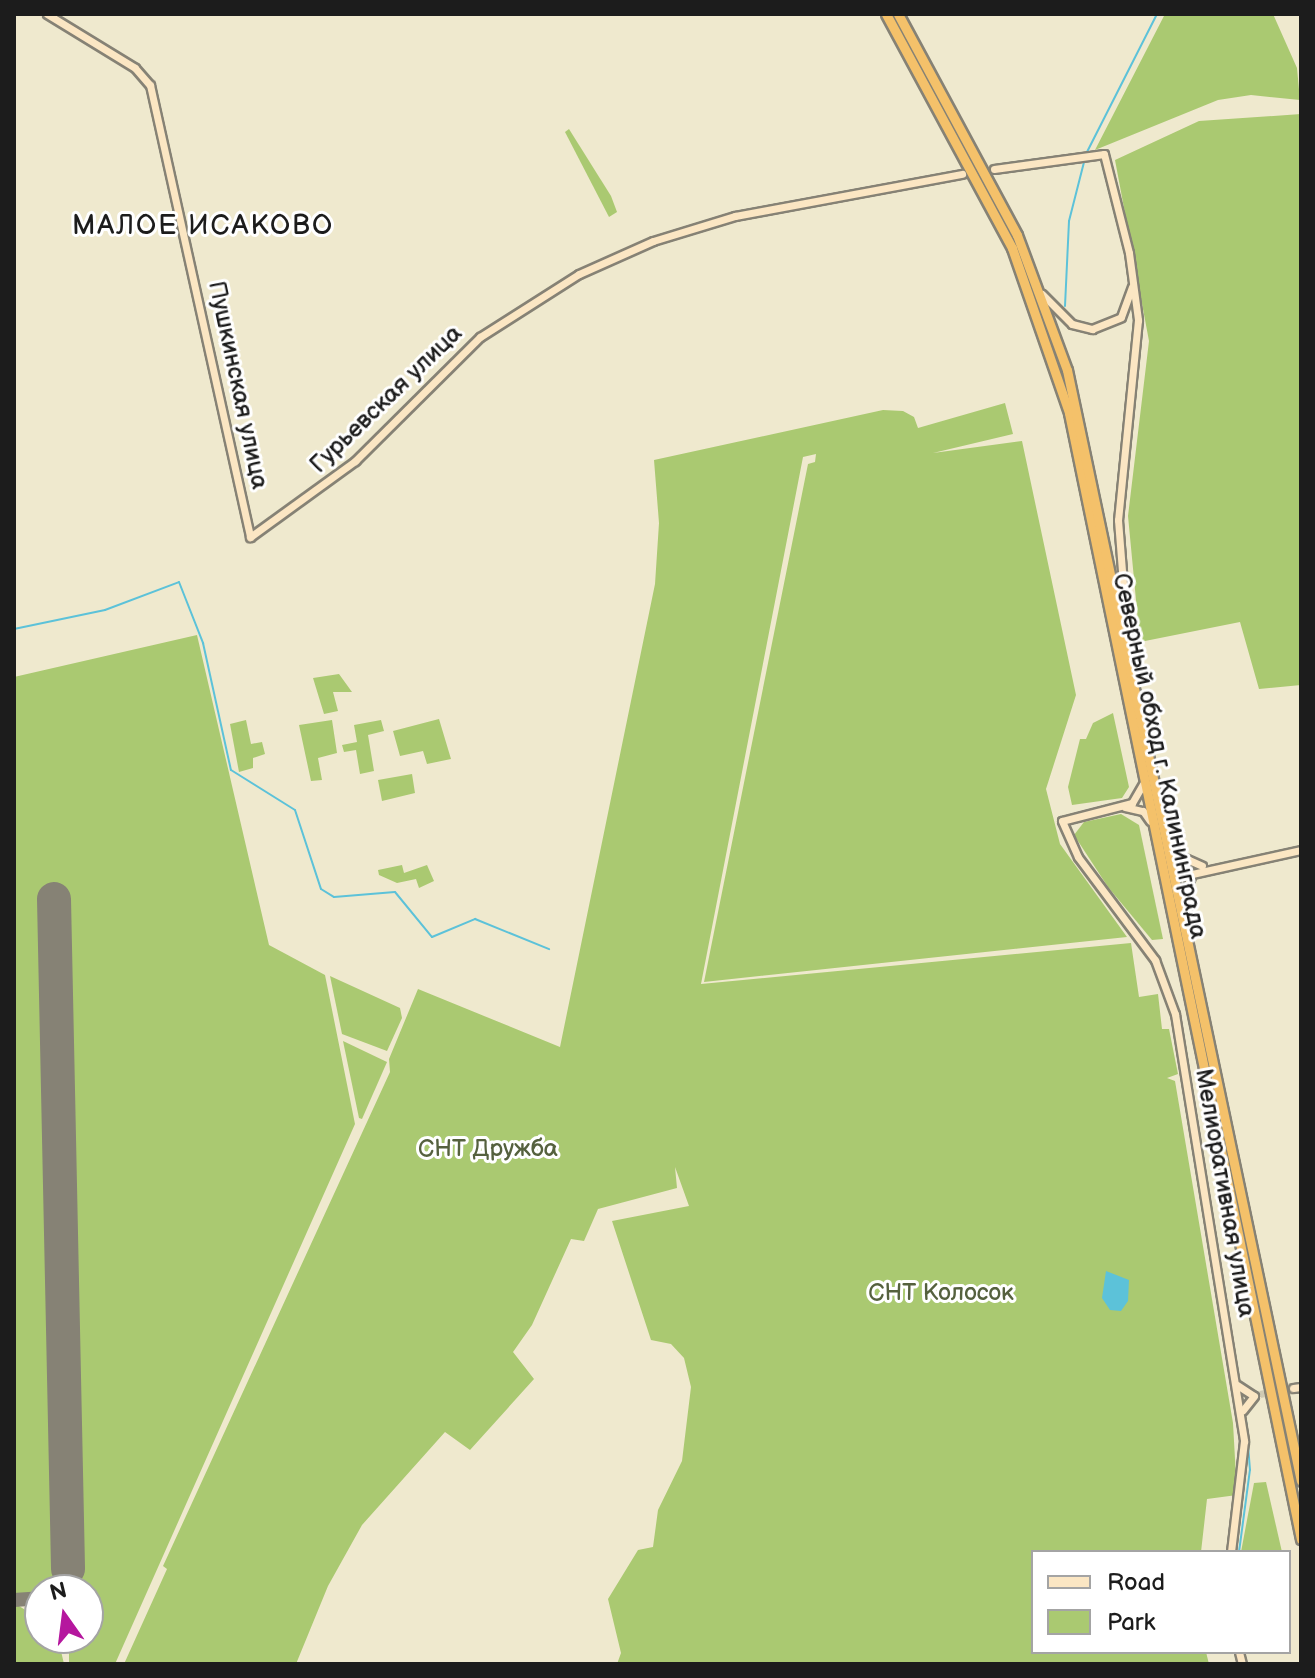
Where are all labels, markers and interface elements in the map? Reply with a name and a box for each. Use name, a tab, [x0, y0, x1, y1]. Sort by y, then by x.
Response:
district label: МАЛОЕ ИСАКОВО	[72, 209, 334, 243]
street label: Пушкинская улица	[202, 278, 274, 492]
street label: Гурьевская улица	[304, 319, 468, 479]
street label: Северный обход г. Калининграда	[1107, 571, 1213, 941]
street label: Мелиоративная улица	[1189, 1067, 1261, 1319]
park label: СНТ Дружба	[418, 1135, 558, 1163]
park label: СНТ Колосок	[868, 1279, 1014, 1307]
legend	[1031, 1550, 1291, 1654]
text: Road	[1107, 1568, 1165, 1597]
north arrow	[24, 1574, 104, 1654]
text: N	[47, 1577, 70, 1607]
text: Park	[1107, 1608, 1155, 1637]

